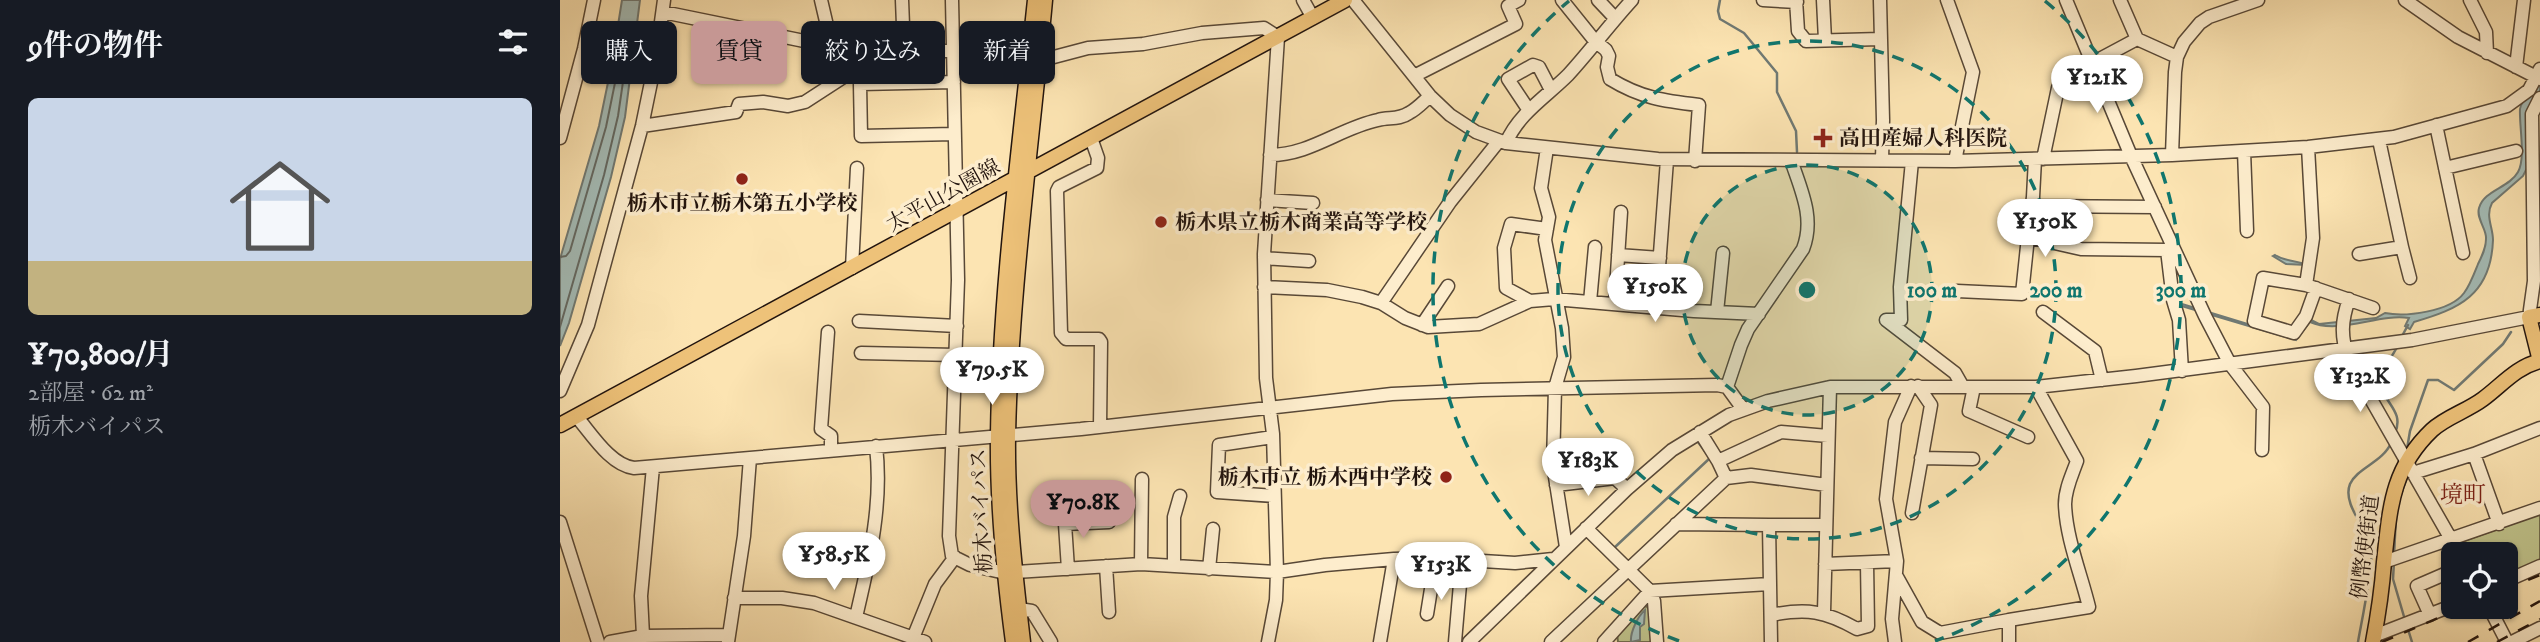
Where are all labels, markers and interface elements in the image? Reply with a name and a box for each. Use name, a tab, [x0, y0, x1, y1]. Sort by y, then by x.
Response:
chip: 購入	[581, 21, 677, 84]
chip: 賃貸	[691, 21, 787, 84]
chip: 絞り込み	[801, 21, 945, 84]
chip: 新着	[959, 21, 1055, 84]
icon: filters	[494, 23, 532, 61]
text: 9件の物件	[28, 28, 163, 65]
pin: ¥121K	[2048, 55, 2146, 115]
text: ¥121K	[2067, 63, 2127, 92]
place label: 高田産婦人科医院	[1839, 126, 2007, 152]
marker: 高田産婦人科医院	[1813, 128, 1833, 148]
icon: home	[217, 143, 343, 269]
street label: 太平山公園線	[882, 154, 1005, 238]
marker: 栃木市立栃木第五小学校	[734, 171, 750, 187]
place label: 栃木市立栃木第五小学校	[627, 191, 858, 217]
pin: ¥150K	[1996, 200, 2094, 259]
text: ¥150K	[2013, 207, 2077, 236]
place label: 栃木県立栃木商業高等学校	[1175, 210, 1427, 236]
marker: 栃木県立栃木商業高等学校	[1153, 214, 1169, 230]
pin: ¥150K	[1606, 264, 1704, 324]
text: ¥150K	[1623, 272, 1687, 301]
centre of rings	[1795, 278, 1819, 302]
text: 100 m	[1907, 278, 1957, 304]
text: 200 m	[2029, 278, 2083, 304]
text: 300 m	[2156, 278, 2207, 304]
text: ¥70,800/月	[28, 337, 174, 374]
pin: ¥79.5K	[935, 348, 1049, 407]
pin: ¥132K	[2311, 354, 2409, 414]
text: ¥79.5K	[956, 355, 1028, 384]
text: ¥132K	[2330, 362, 2390, 391]
text: 2部屋 · 62 m²	[28, 379, 153, 408]
text: 栃木バイパス	[28, 413, 166, 442]
pin: ¥183K	[1539, 438, 1637, 498]
text: ¥183K	[1558, 446, 1618, 475]
street label: 栃木バイパス	[966, 448, 998, 574]
place label: 栃木市立 栃木西中学校	[1217, 465, 1432, 491]
marker: 栃木市立 栃木西中学校	[1438, 469, 1454, 485]
pin: ¥70.8K	[1026, 480, 1140, 540]
district label: 境町	[2440, 481, 2486, 510]
text: ¥70.8K	[1046, 488, 1120, 517]
street label: 例幣使街道	[2347, 493, 2385, 601]
pin: ¥58.5K	[777, 532, 891, 592]
text: ¥58.5K	[798, 540, 870, 569]
pin: ¥153K	[1392, 542, 1490, 602]
map controls	[2441, 542, 2518, 619]
button: locate	[2441, 542, 2518, 619]
text: ¥153K	[1411, 550, 1471, 579]

